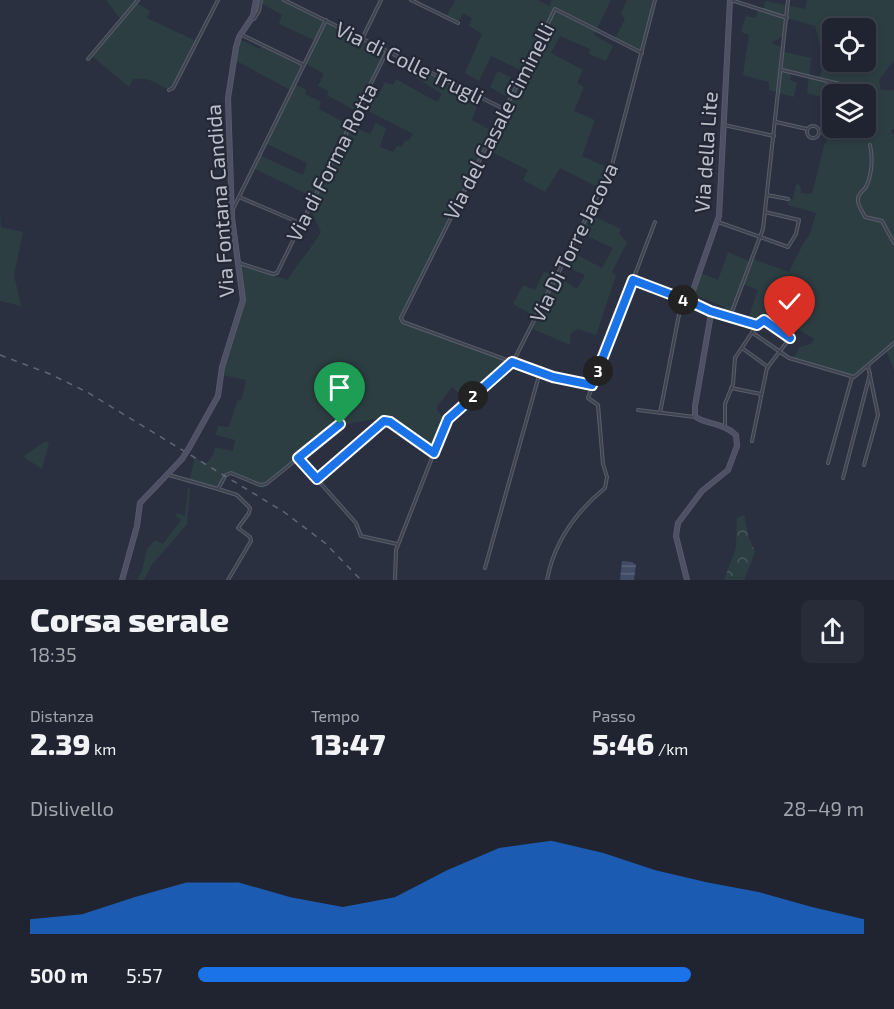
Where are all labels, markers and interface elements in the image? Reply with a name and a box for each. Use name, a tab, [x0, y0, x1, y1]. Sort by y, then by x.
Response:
street label: Via di Colle Trugli	[332, 15, 488, 109]
street label: Via del Casale Ciminelli	[437, 18, 559, 224]
map controls	[822, 18, 876, 138]
button: locate	[822, 18, 876, 72]
street label: Via di Forma Rotta	[280, 79, 382, 245]
button: layers	[822, 84, 876, 138]
street label: Via della Lite	[688, 91, 722, 213]
street label: Via Fontana Candida	[200, 103, 238, 299]
street label: Via Di Torre Jacova	[524, 158, 622, 326]
pin	[764, 276, 815, 338]
pin: 4	[668, 285, 698, 315]
icon: check	[773, 285, 806, 318]
text: 4	[678, 290, 688, 309]
pin: 3	[583, 356, 613, 386]
text: 3	[593, 361, 603, 380]
pin	[314, 362, 365, 424]
icon: arrive	[323, 371, 356, 404]
pin: 2	[458, 381, 488, 411]
text: 2	[468, 386, 478, 405]
text: Corsa serale	[30, 599, 229, 639]
button: share	[801, 600, 864, 663]
text: 18:35	[30, 642, 77, 666]
text: Distanza	[30, 706, 94, 725]
text: Tempo	[311, 706, 359, 725]
text: Passo	[592, 706, 636, 725]
text: 2.39	[30, 725, 90, 761]
text: 13:47	[311, 725, 385, 761]
text: 5:46	[592, 725, 654, 761]
text: km	[90, 739, 116, 758]
text: /km	[654, 739, 688, 758]
text: Dislivello	[30, 796, 114, 820]
text: 28–49 m	[783, 796, 864, 820]
text: 500 m	[30, 963, 88, 987]
text: 5:57	[126, 963, 162, 987]

